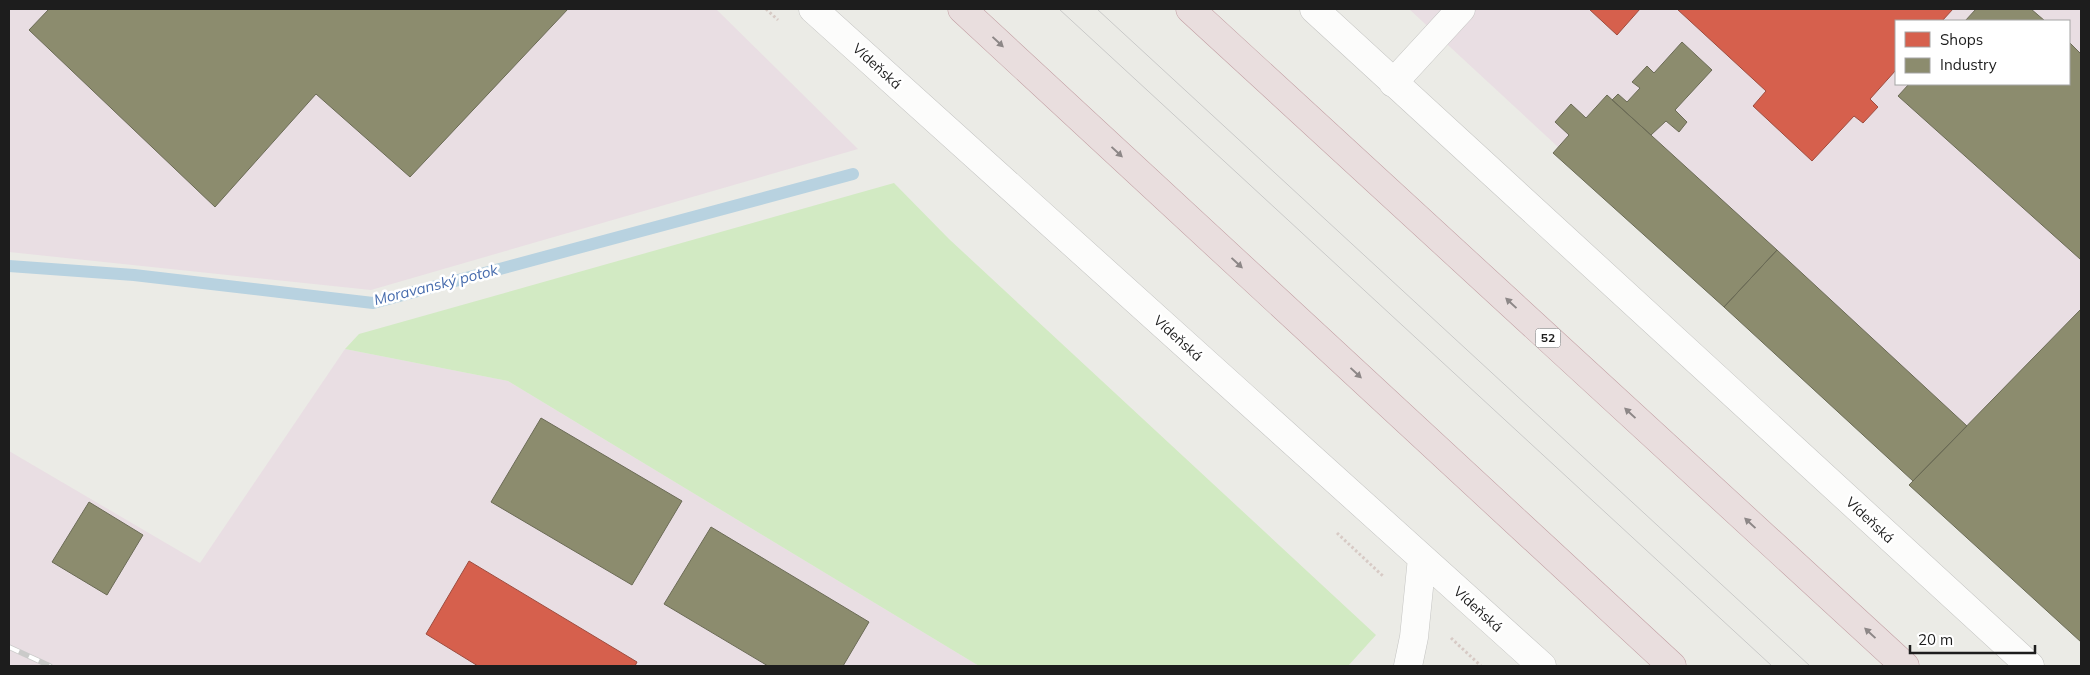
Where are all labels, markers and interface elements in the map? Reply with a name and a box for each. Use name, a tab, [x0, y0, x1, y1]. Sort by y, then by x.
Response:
legend	[1895, 20, 2070, 85]
text: Shops	[1940, 30, 1983, 49]
one-way arrow	[992, 36, 1004, 48]
street label: Vídeňská	[849, 39, 905, 93]
text: Industry	[1940, 55, 1997, 74]
one-way arrow	[1111, 146, 1123, 158]
one-way arrow	[1230, 257, 1242, 269]
water label: Moravanský potok	[372, 260, 501, 309]
one-way arrow	[1505, 297, 1517, 309]
street label: Vídeňská	[1150, 311, 1206, 365]
road number: 52	[1536, 328, 1560, 348]
one-way arrow	[1349, 367, 1361, 379]
one-way arrow	[1625, 407, 1637, 419]
street label: Vídeňská	[1842, 493, 1898, 547]
one-way arrow	[1744, 517, 1756, 529]
street label: Vídeňská	[1450, 582, 1506, 636]
scale bar	[1910, 622, 2035, 654]
one-way arrow	[1864, 627, 1876, 639]
text: 20 m	[1918, 630, 1953, 649]

